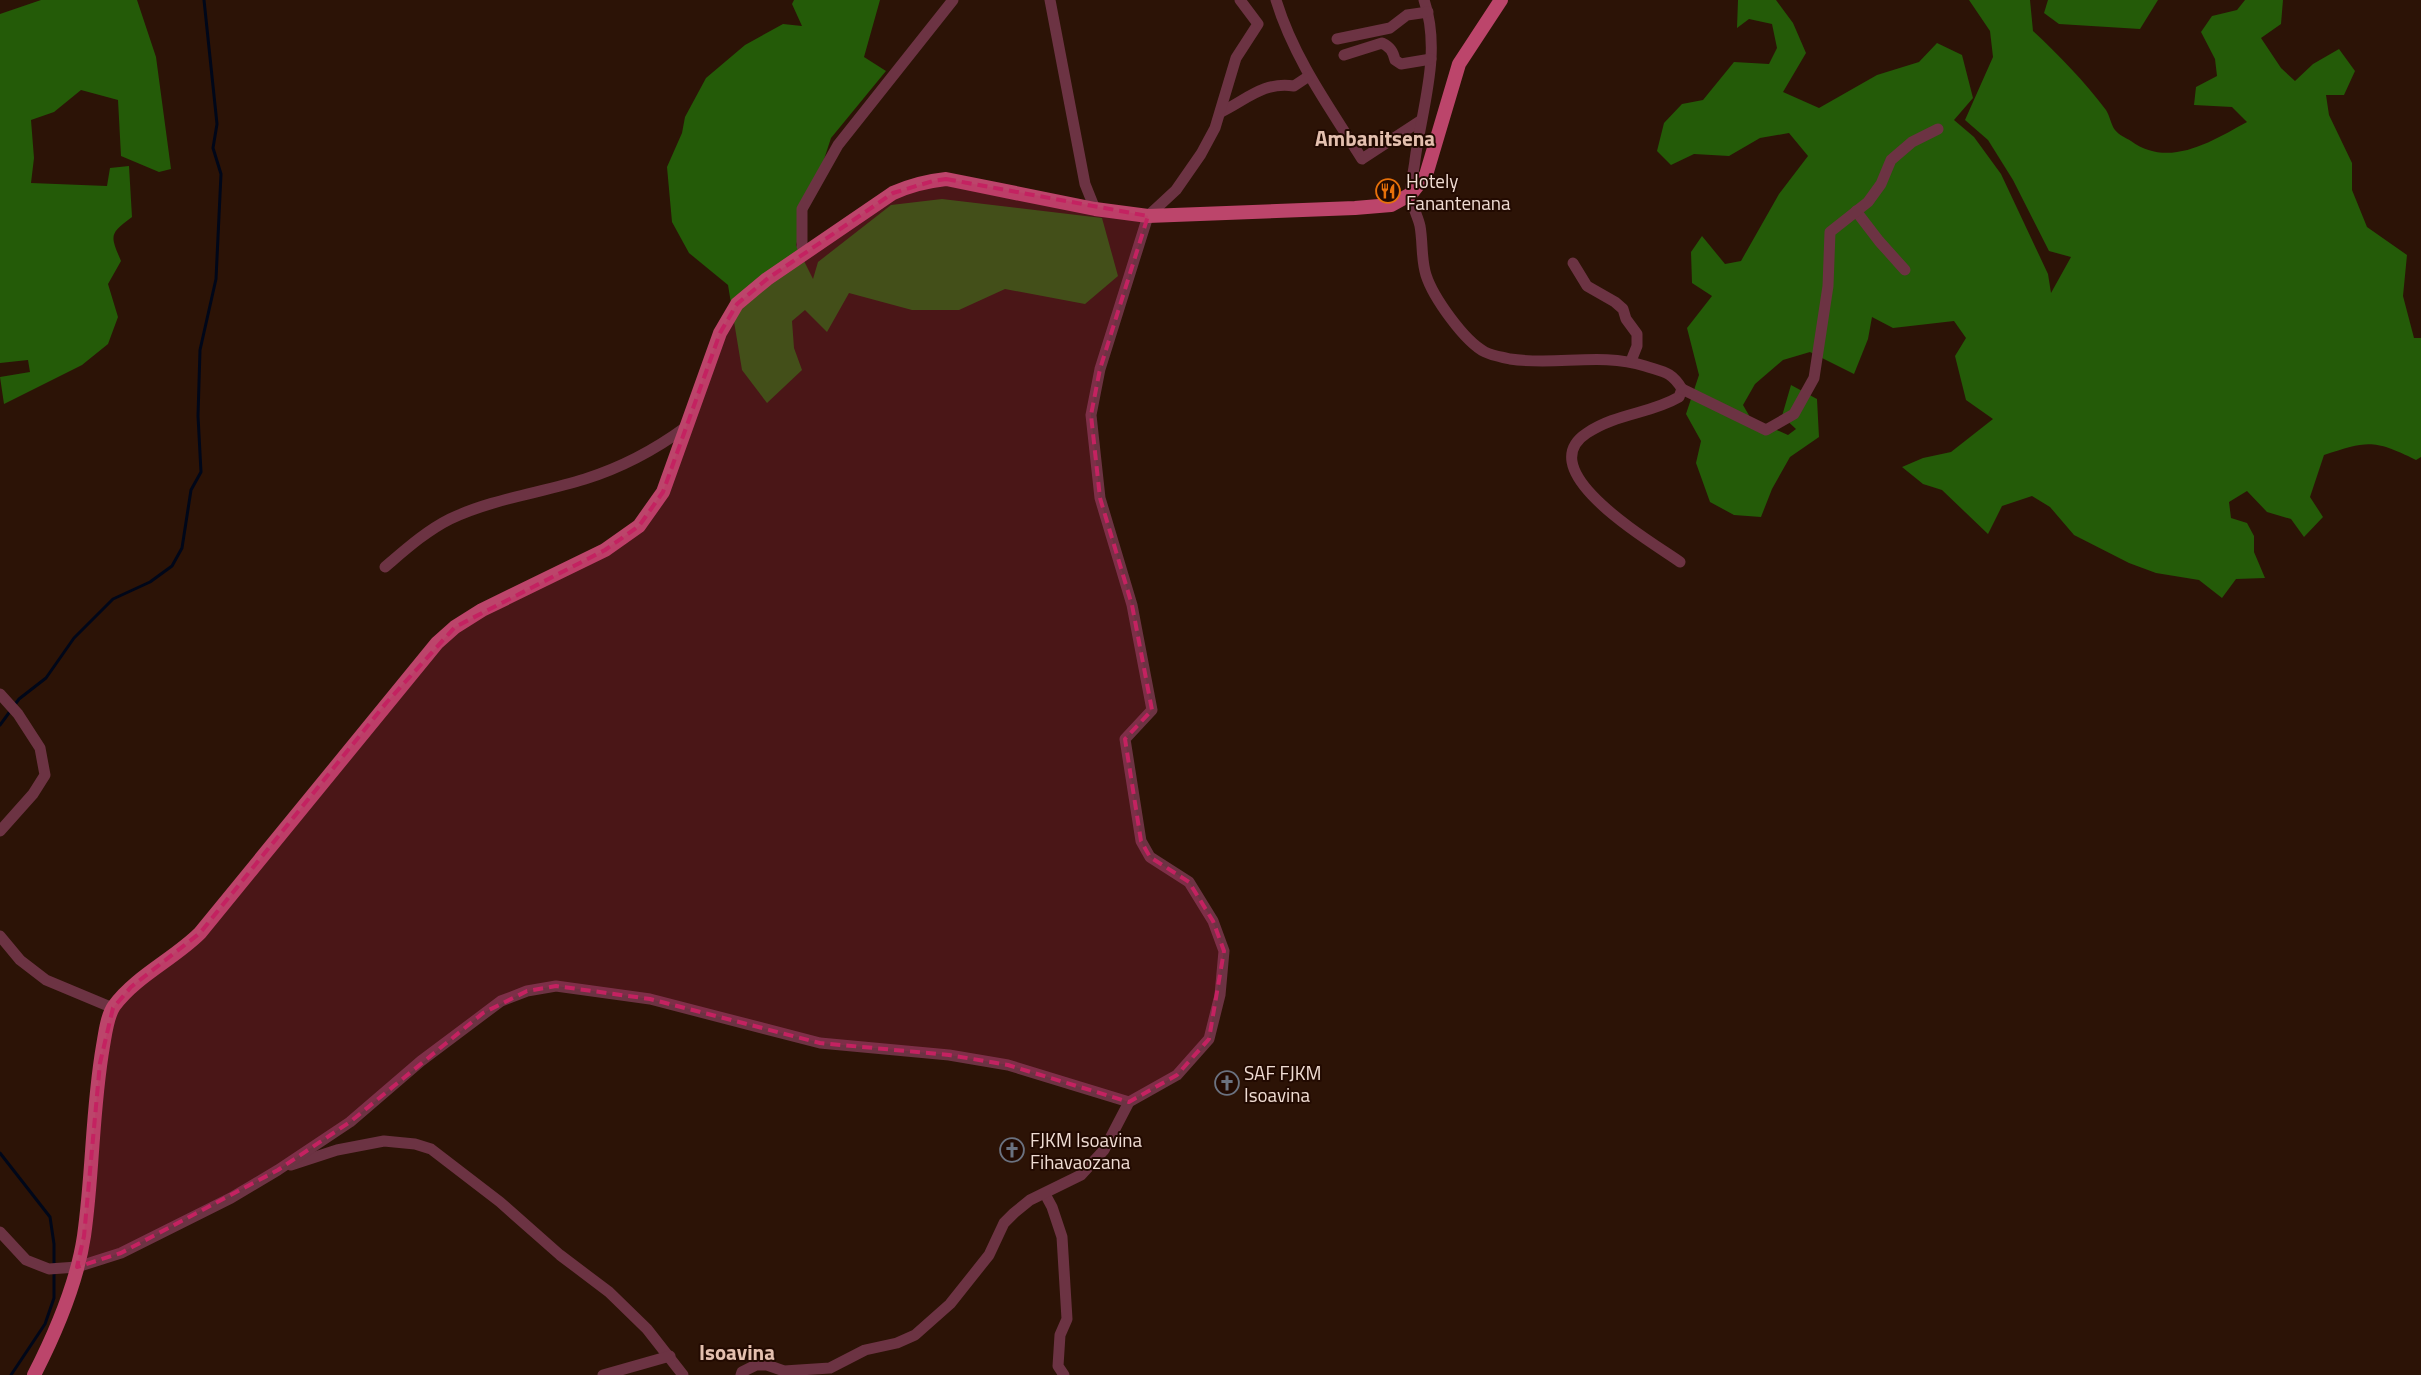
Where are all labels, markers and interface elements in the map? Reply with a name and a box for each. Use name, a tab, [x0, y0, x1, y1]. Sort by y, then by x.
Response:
district label: Ambanitsena	[1315, 122, 1435, 154]
place label: Hotely Fanantenana	[1406, 166, 1511, 217]
restaurant icon: Hotely Fanantenana	[1375, 178, 1401, 204]
place label: SAF FJKM Isoavina	[1244, 1058, 1321, 1109]
church icon: SAF FJKM Isoavina	[1214, 1070, 1240, 1096]
place label: FJKM Isoavina Fihavaozana	[1030, 1125, 1143, 1176]
church icon: FJKM Isoavina Fihavaozana	[999, 1137, 1025, 1163]
district label: Isoavina	[699, 1336, 775, 1368]

